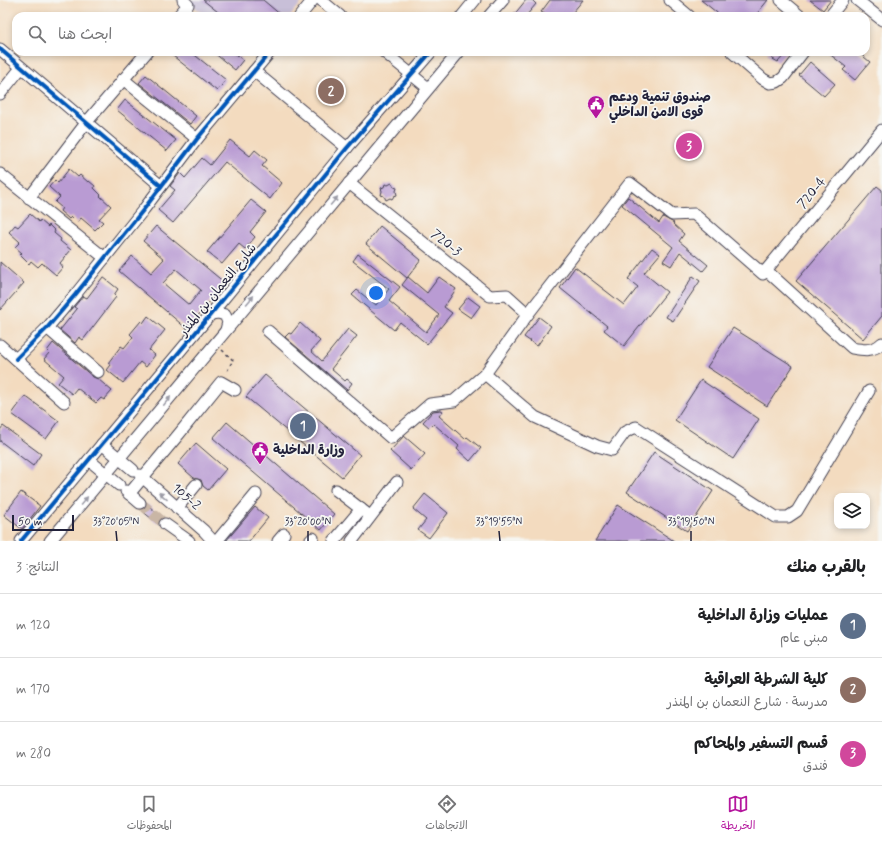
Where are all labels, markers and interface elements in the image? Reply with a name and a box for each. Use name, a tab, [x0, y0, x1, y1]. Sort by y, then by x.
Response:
search box	[12, 12, 870, 56]
icon: search	[26, 23, 48, 45]
text: ابحث هنا	[58, 25, 112, 45]
pin: 2	[318, 76, 344, 106]
place label: صندوق تنمية ودعم قوى الامن الداخلي	[609, 89, 711, 124]
public building icon: صندوق تنمية ودعم قوى الامن الداخلي	[586, 94, 606, 119]
pin: 3	[676, 131, 702, 161]
street label: 720-4	[794, 173, 830, 212]
one-way arrow	[329, 196, 338, 206]
street label: 720-3	[427, 226, 465, 260]
street label: شارع النعمان بن المنذر	[175, 240, 261, 341]
your location	[366, 283, 386, 303]
one-way arrow	[246, 295, 255, 306]
one-way arrow	[163, 395, 172, 406]
pin: 1	[290, 411, 316, 441]
public building icon: وزارة الداخلية	[250, 440, 270, 465]
place label: وزارة الداخلية	[273, 442, 345, 459]
street label: 105-2	[168, 480, 204, 515]
one-way arrow	[159, 492, 168, 501]
map controls	[834, 493, 870, 529]
button: layers	[834, 493, 870, 529]
one-way arrow	[80, 495, 89, 506]
scale bar	[12, 513, 74, 532]
text: 50 m	[18, 515, 43, 529]
text: 33°20'05"N	[93, 515, 139, 529]
text: 33°20'00"N	[285, 515, 332, 529]
text: 33°19'55"N	[476, 515, 522, 529]
text: 33°19'50"N	[668, 515, 715, 529]
text: بالقرب منك	[787, 556, 866, 578]
text: النتائج: 3	[16, 559, 59, 576]
text: عمليات وزارة الداخلية	[698, 606, 828, 626]
text: 120 m	[16, 617, 50, 634]
text: 1	[850, 617, 856, 634]
text: مبنى عام	[780, 630, 828, 647]
text: كلية الشرطة العراقية	[704, 670, 828, 690]
text: 170 m	[16, 681, 50, 698]
text: 2	[850, 681, 856, 698]
text: مدرسة · شارع النعمان بن المنذر	[667, 694, 828, 711]
text: قسم التسفير والمحاكم	[694, 734, 828, 754]
text: 280 m	[16, 745, 51, 762]
text: 3	[850, 745, 856, 762]
text: فندق	[803, 758, 828, 775]
tab: المحفوظات	[127, 793, 172, 835]
tab: الاتجاهات	[425, 793, 468, 835]
tab: الخريطة	[721, 793, 755, 835]

